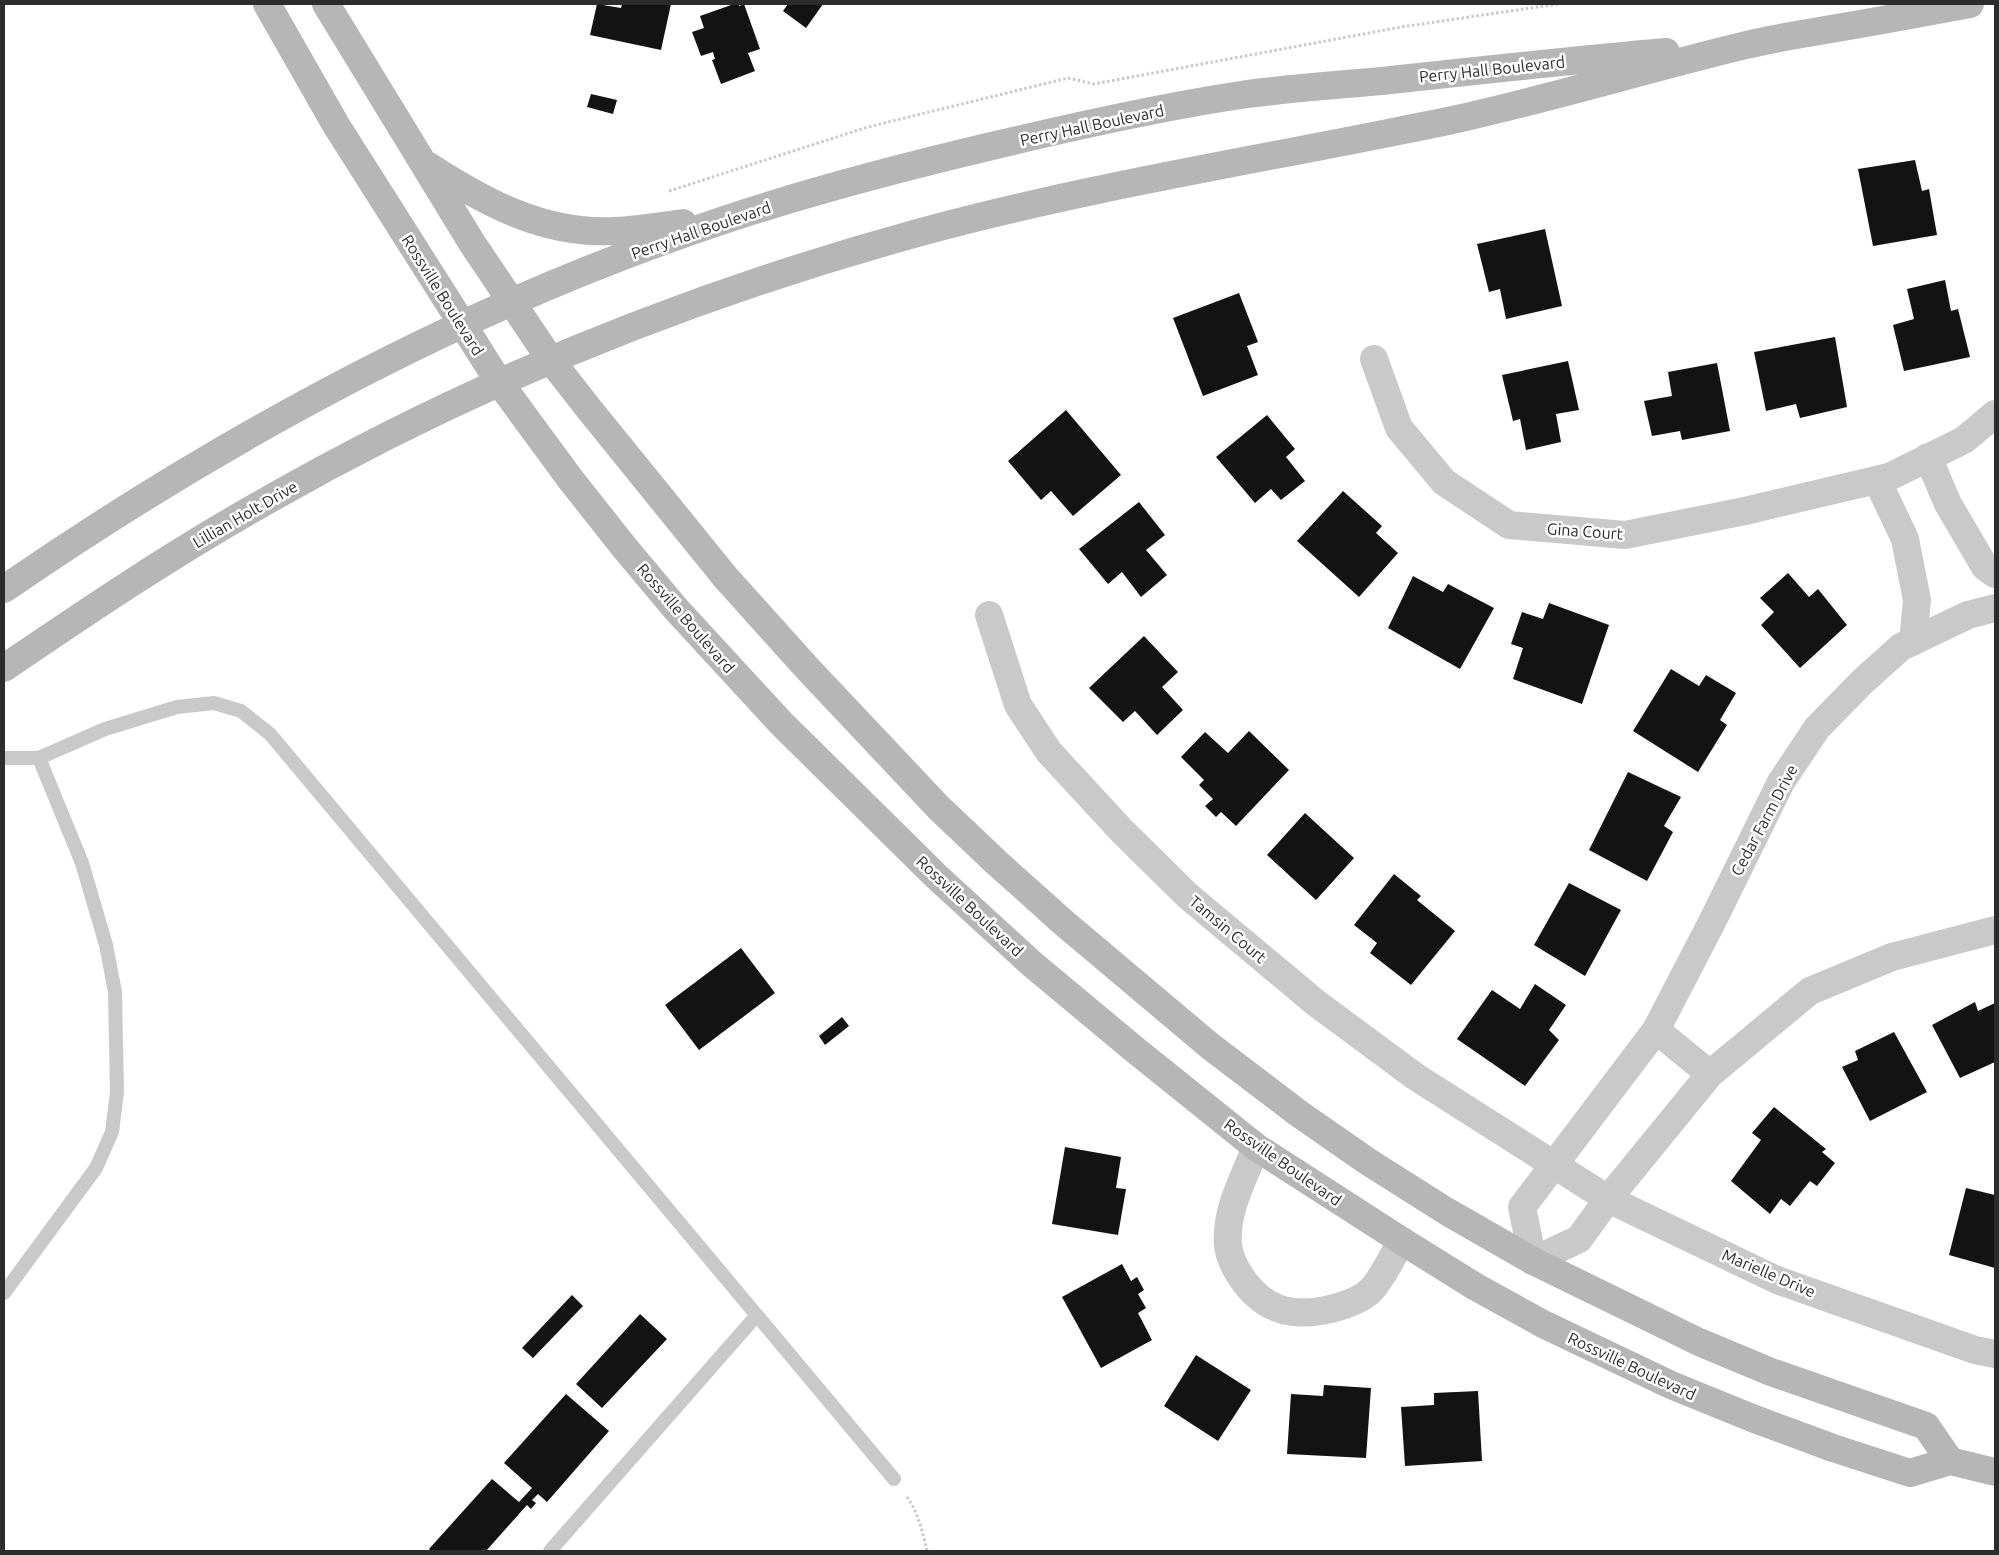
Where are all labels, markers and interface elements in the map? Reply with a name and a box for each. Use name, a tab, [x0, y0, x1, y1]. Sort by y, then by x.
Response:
street label: Perry Hall Boulevard	[1418, 52, 1566, 86]
street label: Perry Hall Boulevard	[1018, 101, 1166, 149]
street label: Perry Hall Boulevard	[629, 198, 773, 262]
street label: Rossville Boulevard	[399, 231, 487, 359]
street label: Lillian Holt Drive	[189, 477, 301, 551]
street label: Gina Court	[1546, 519, 1624, 543]
street label: Rossville Boulevard	[634, 560, 738, 676]
street label: Cedar Farm Drive	[1727, 761, 1801, 879]
street label: Rossville Boulevard	[913, 852, 1027, 960]
street label: Tamsin Court	[1186, 892, 1271, 967]
street label: Rossville Boulevard	[1221, 1115, 1345, 1209]
street label: Marielle Drive	[1720, 1245, 1818, 1301]
street label: Rossville Boulevard	[1565, 1328, 1699, 1404]

